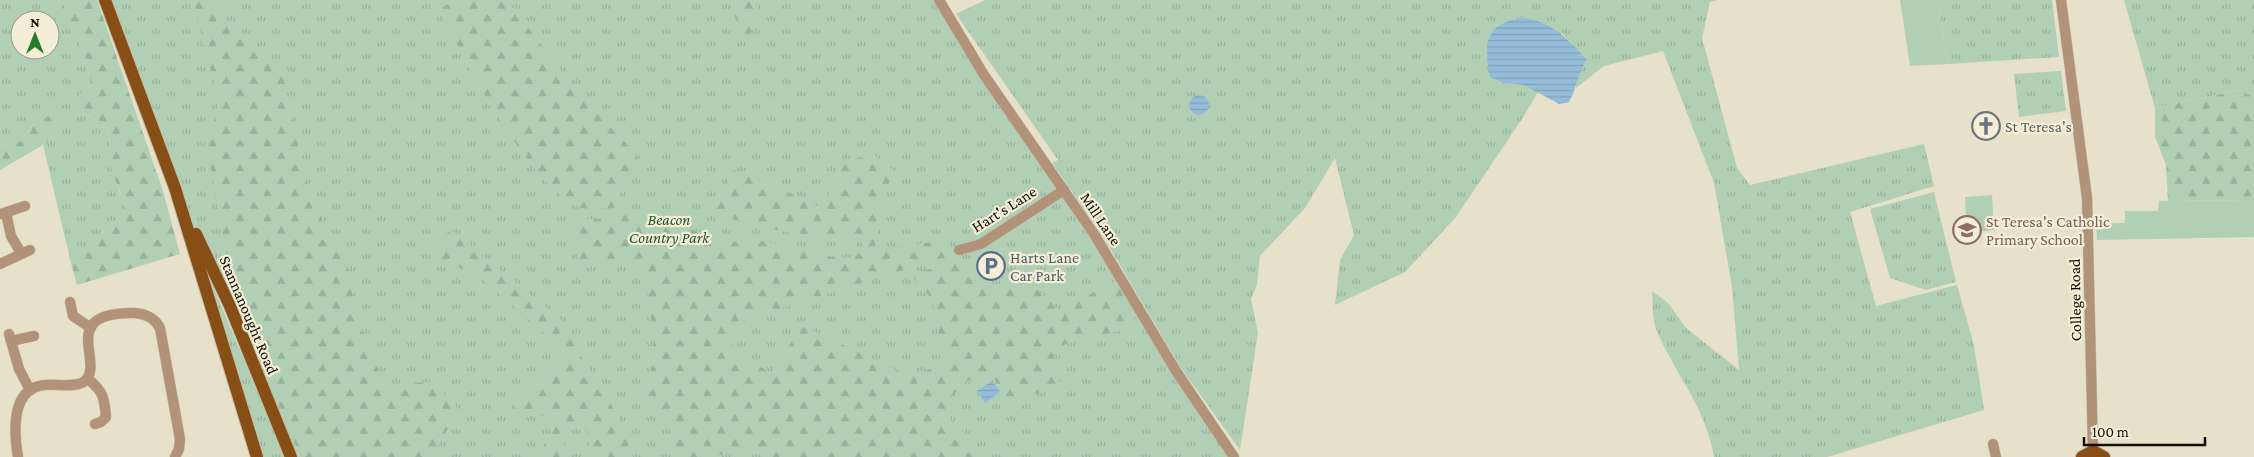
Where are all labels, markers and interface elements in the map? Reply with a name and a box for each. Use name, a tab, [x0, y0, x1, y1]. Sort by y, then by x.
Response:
north arrow	[10, 10, 60, 60]
text: N	[30, 14, 40, 30]
church icon: St Teresa's	[1971, 111, 2001, 141]
place label: St Teresa's	[2005, 118, 2072, 135]
street label: Hart's Lane	[969, 182, 1039, 236]
street label: Mill Lane	[1077, 189, 1125, 249]
park label: Beacon Country Park	[629, 211, 710, 247]
place label: St Teresa's Catholic Primary School	[1986, 213, 2110, 249]
school or university icon: St Teresa's Catholic Primary School	[1952, 215, 1982, 245]
place label: Harts Lane Car Park	[1010, 249, 1079, 284]
parking icon: Harts Lane Car Park	[976, 251, 1006, 281]
street label: Stannanought Road	[215, 253, 282, 378]
street label: College Road	[2066, 258, 2085, 342]
scale bar	[2084, 414, 2205, 446]
text: 100 m	[2092, 424, 2129, 440]

